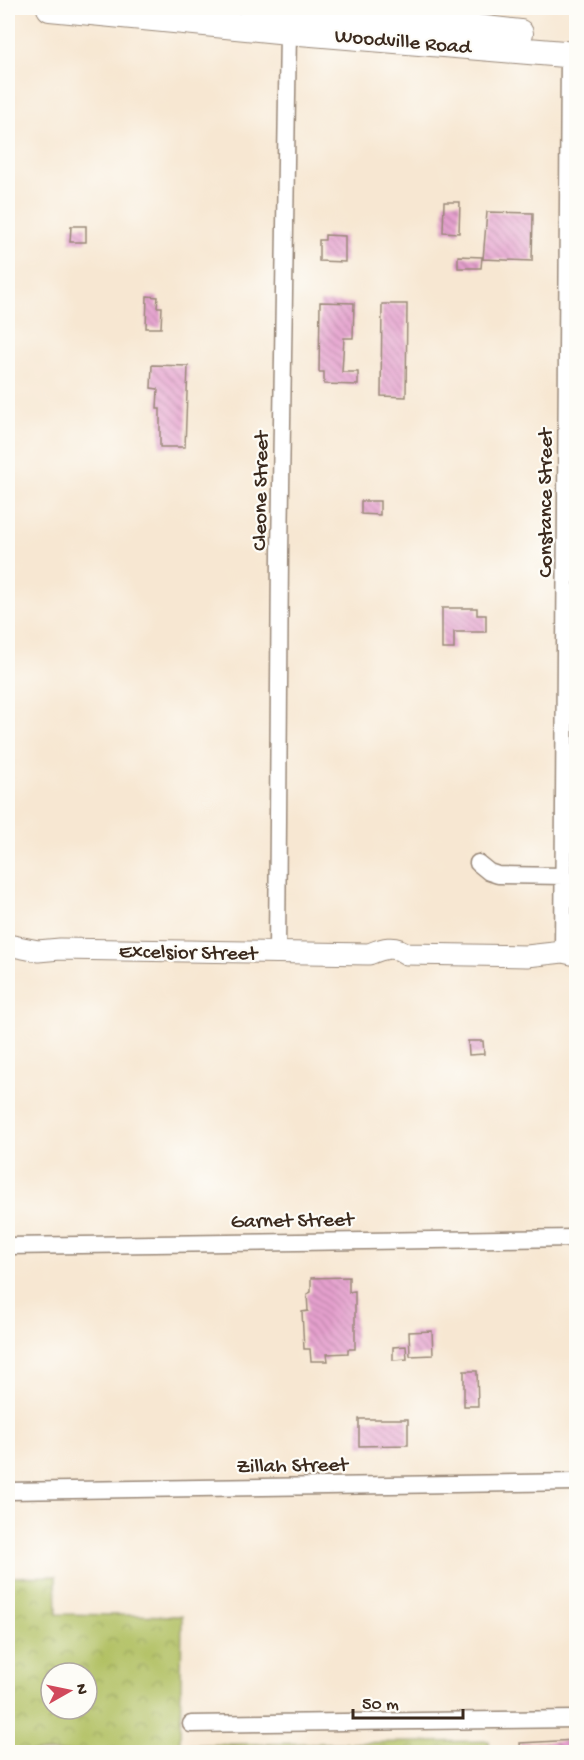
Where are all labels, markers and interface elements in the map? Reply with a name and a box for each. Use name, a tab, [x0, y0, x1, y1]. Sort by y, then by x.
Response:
street label: Woodville Road	[334, 25, 474, 62]
street label: Constance Street	[535, 426, 560, 578]
street label: Cleone Street	[249, 429, 276, 551]
street label: Excelsior Street	[119, 941, 260, 968]
street label: Garnet Street	[231, 1209, 356, 1236]
street label: Zillah Street	[236, 1454, 350, 1481]
north arrow	[39, 1661, 99, 1721]
scale bar	[353, 1682, 462, 1720]
text: N	[70, 1683, 91, 1696]
text: 50 m	[362, 1695, 399, 1716]

